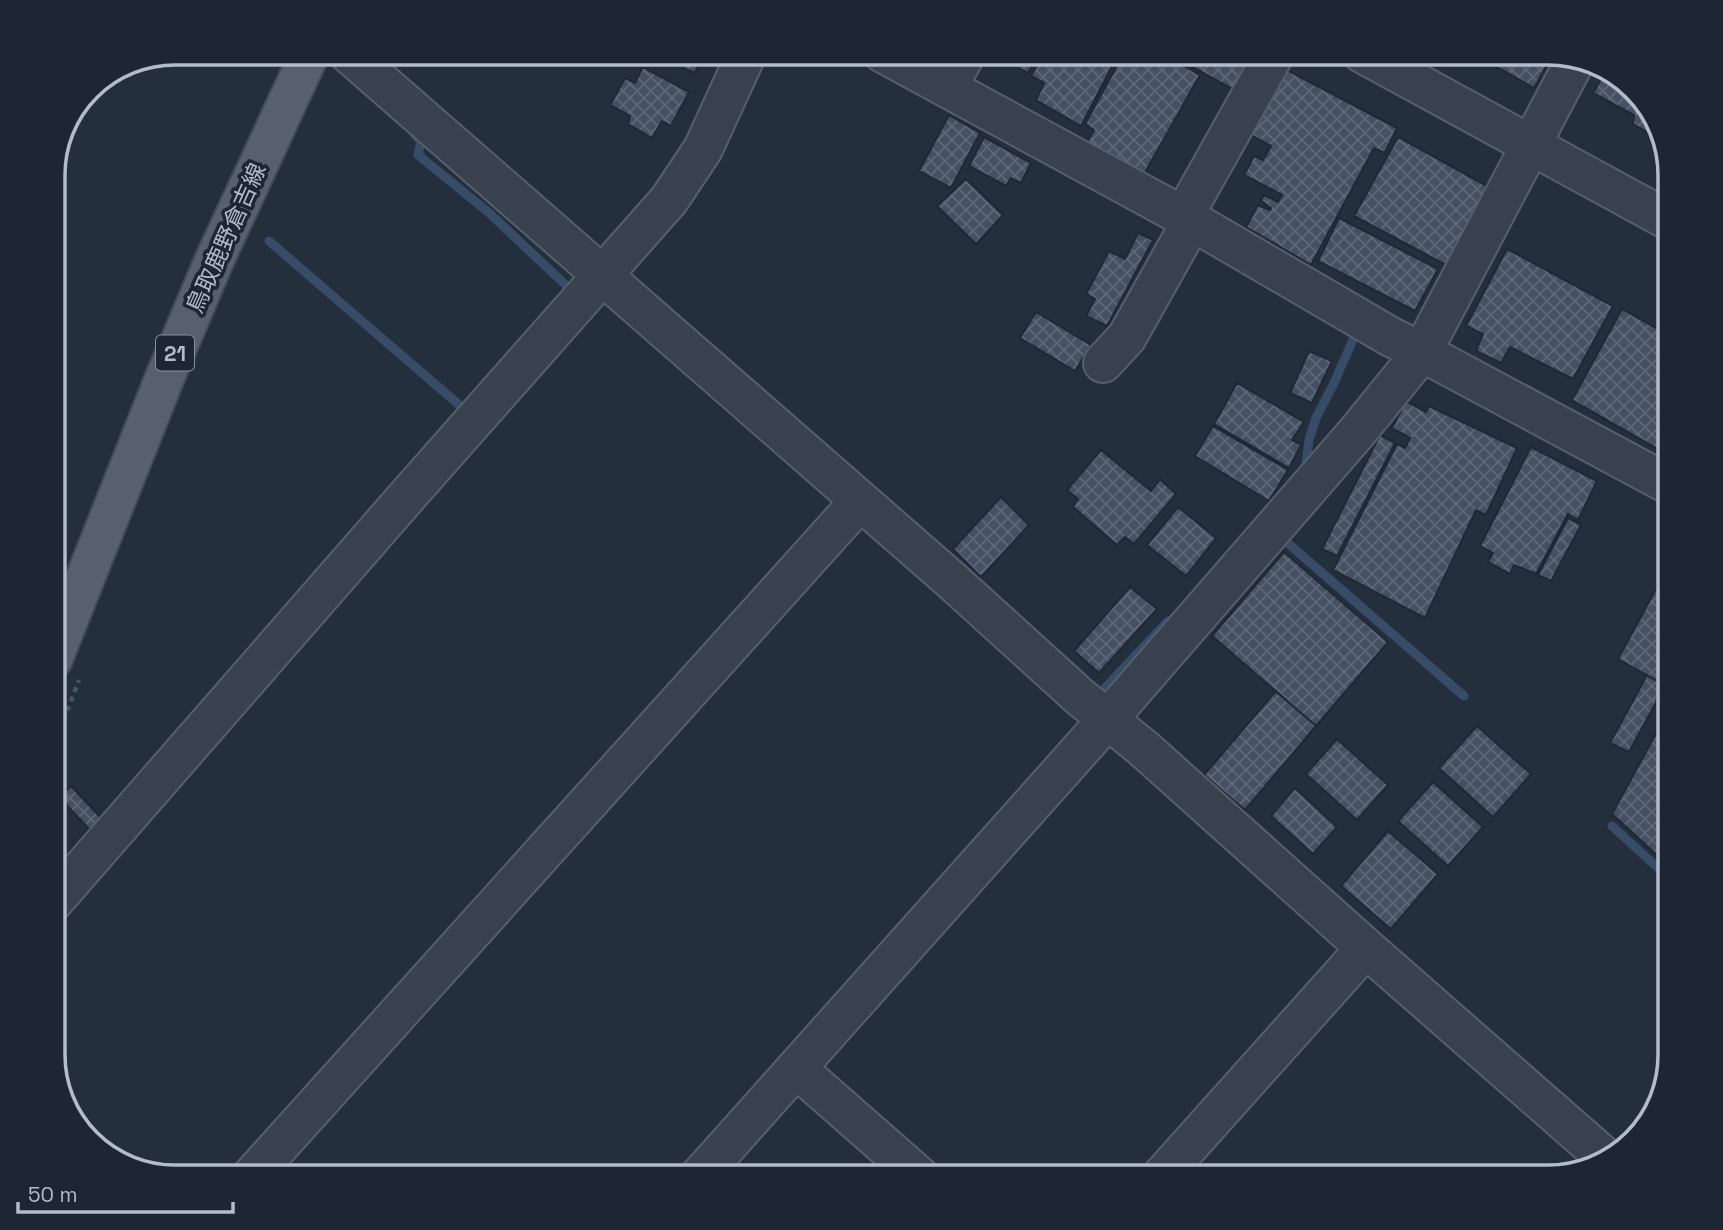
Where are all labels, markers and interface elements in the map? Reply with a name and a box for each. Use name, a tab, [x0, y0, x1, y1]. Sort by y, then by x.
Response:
street label: 鳥取鹿野倉吉線	[180, 158, 272, 318]
road number: 21	[156, 336, 194, 370]
scale bar	[18, 1170, 233, 1214]
text: 50 m	[28, 1181, 78, 1208]

